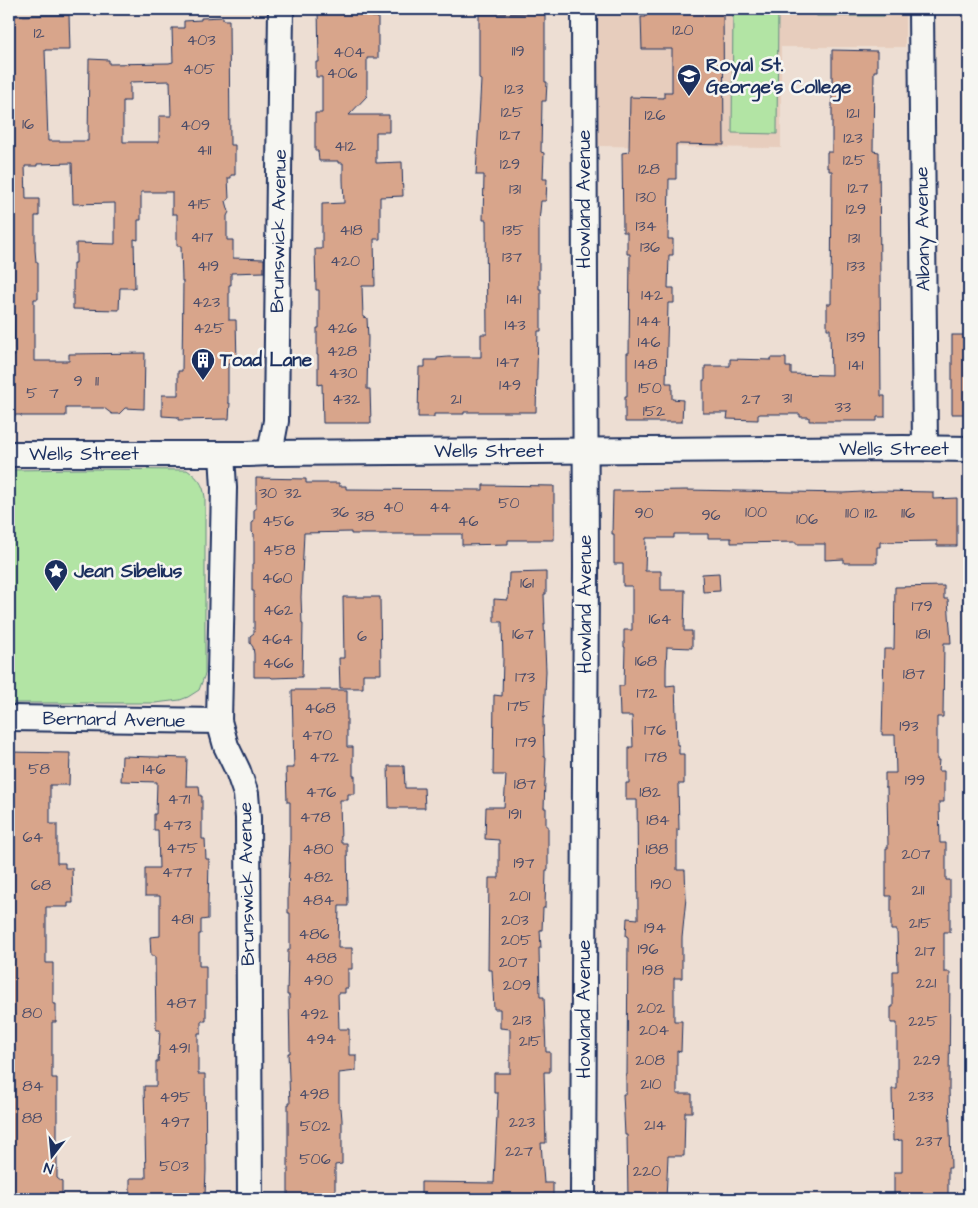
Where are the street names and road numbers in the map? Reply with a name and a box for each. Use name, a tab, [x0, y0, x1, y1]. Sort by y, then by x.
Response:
street label: Howland Avenue	[571, 130, 598, 268]
street label: Brunswick Avenue	[264, 149, 294, 313]
street label: Albany Avenue	[908, 166, 939, 292]
street label: Wells Street	[839, 436, 949, 463]
street label: Wells Street	[434, 438, 544, 465]
street label: Wells Street	[29, 441, 139, 468]
street label: Howland Avenue	[572, 535, 599, 673]
street label: Bernard Avenue	[42, 705, 186, 735]
street label: Brunswick Avenue	[232, 802, 262, 966]
street label: Howland Avenue	[571, 940, 598, 1078]

